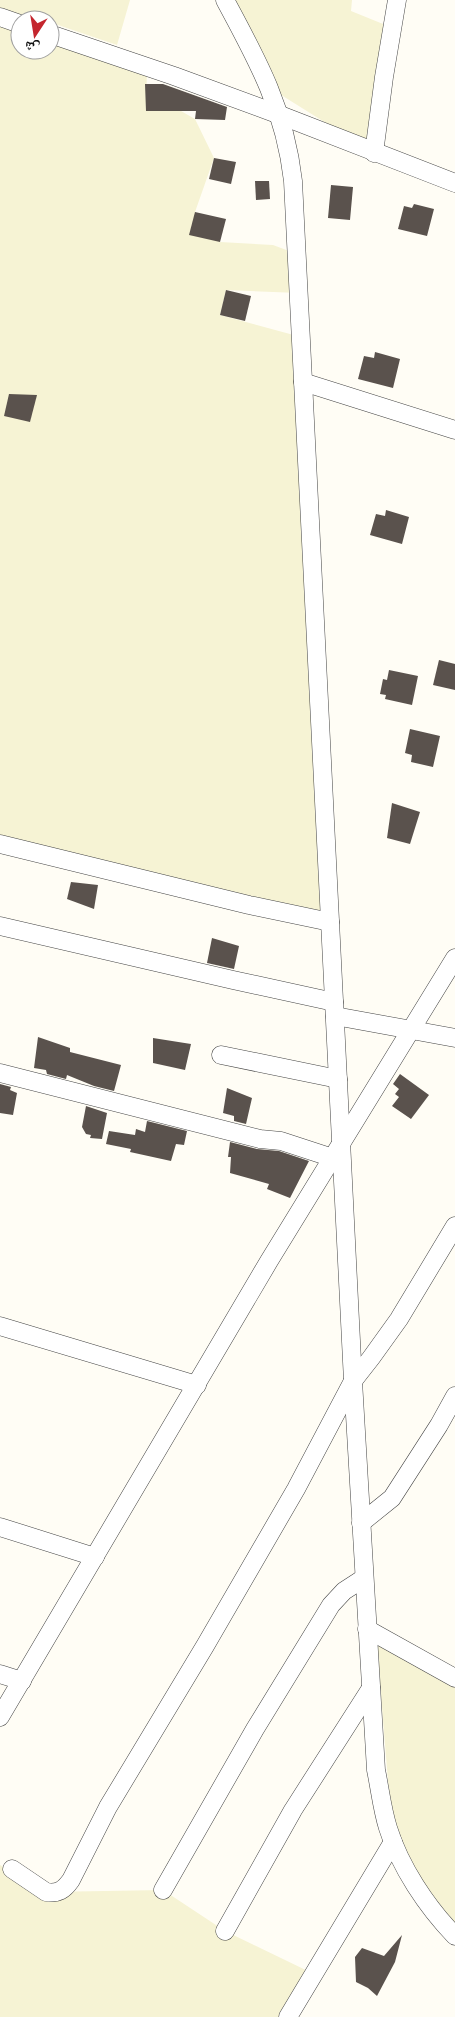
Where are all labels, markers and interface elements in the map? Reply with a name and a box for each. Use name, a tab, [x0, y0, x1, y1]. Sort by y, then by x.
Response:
north arrow	[10, 10, 60, 60]
text: ش	[23, 37, 41, 58]

